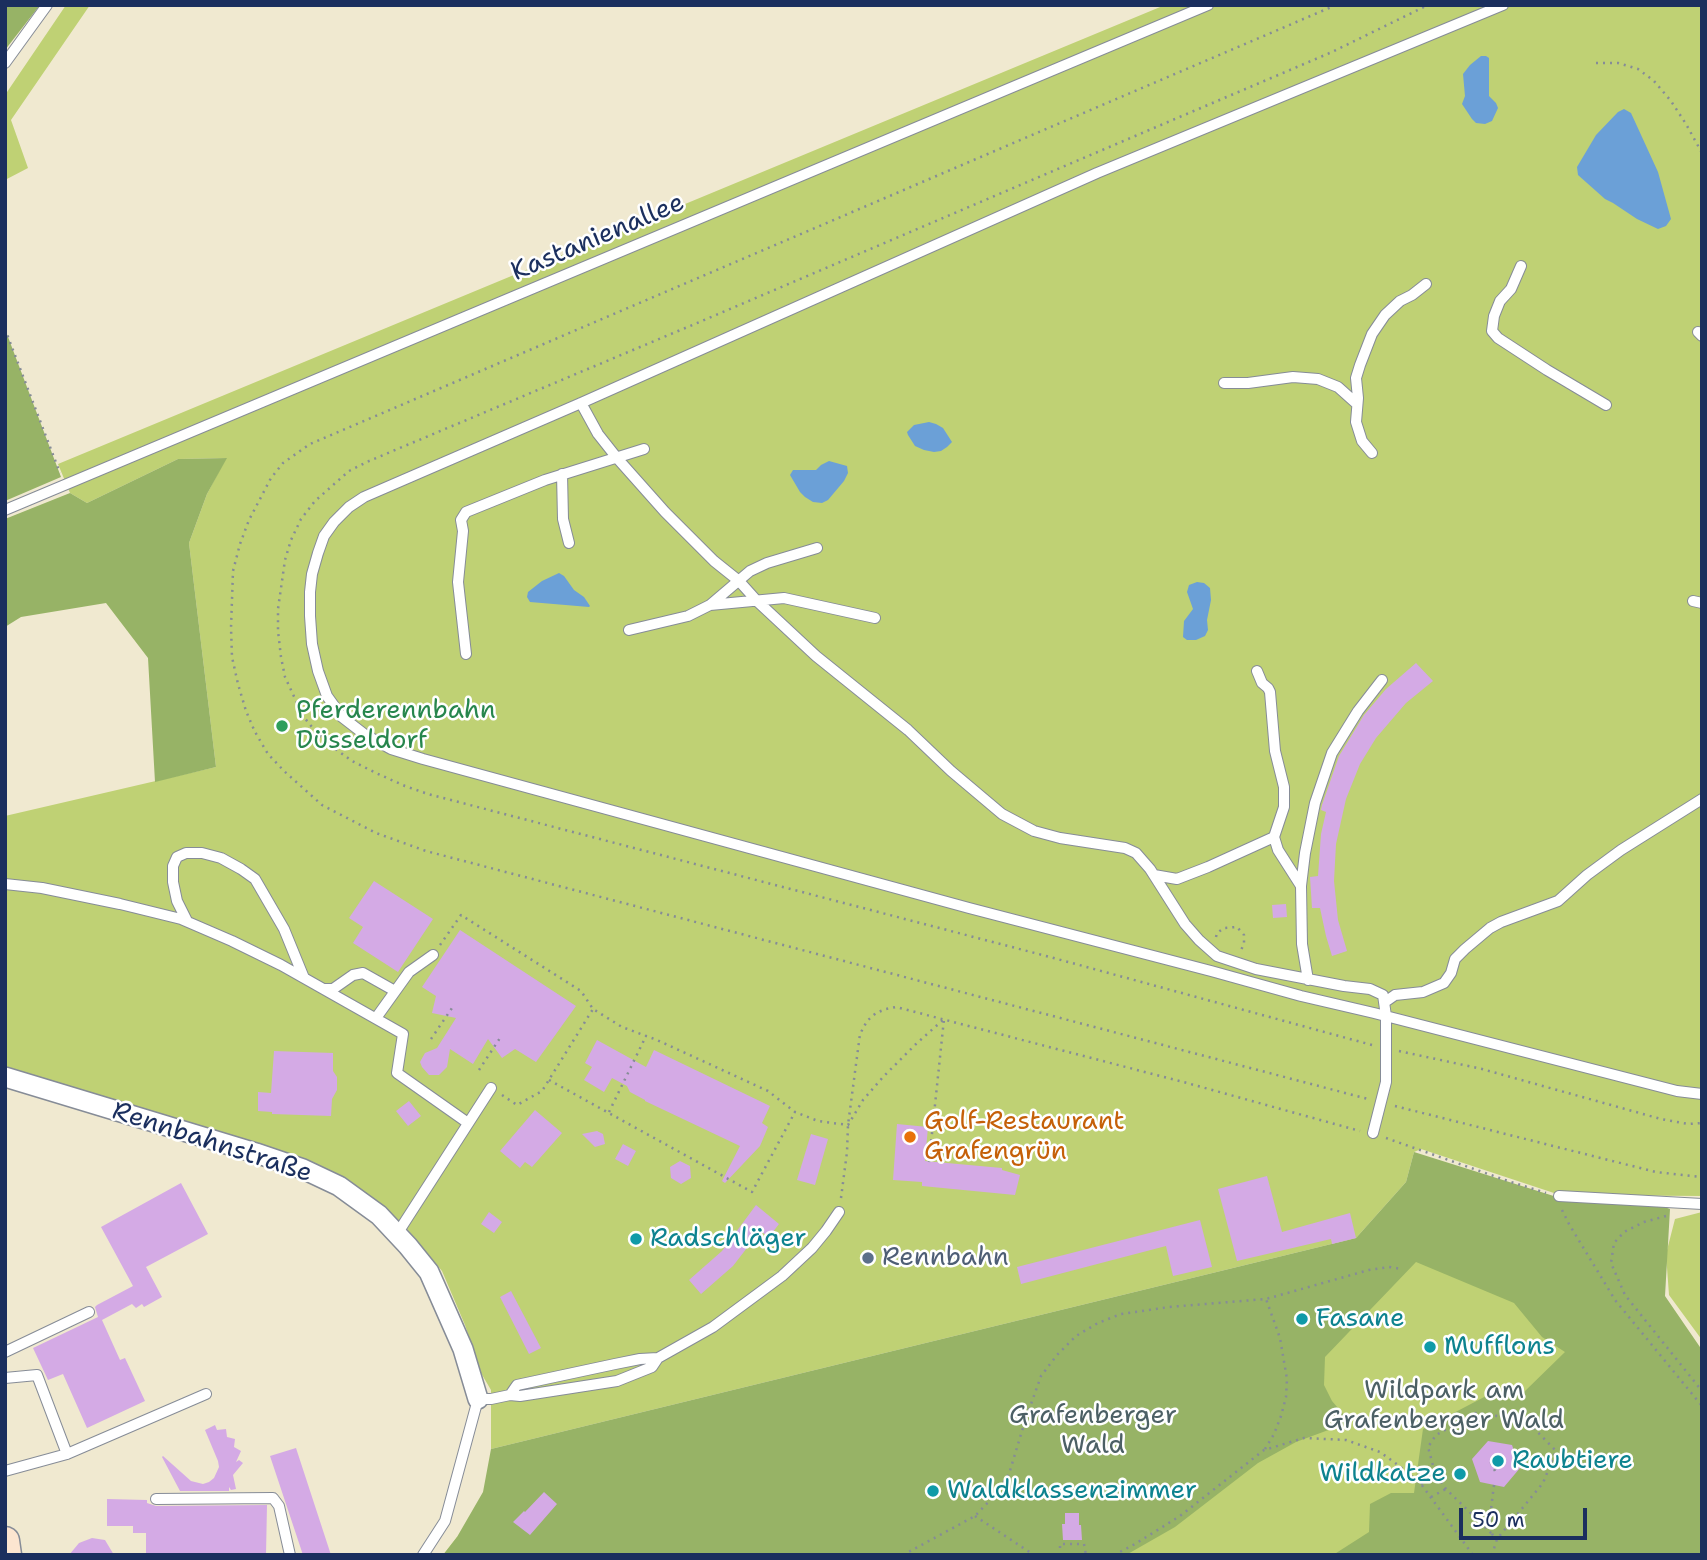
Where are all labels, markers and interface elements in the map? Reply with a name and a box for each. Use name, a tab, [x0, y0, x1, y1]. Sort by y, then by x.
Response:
street label: Kastanienallee	[507, 187, 689, 289]
place label: Pferderennbahn Düsseldorf	[296, 695, 496, 756]
marker: Pferderennbahn Düsseldorf	[274, 718, 290, 734]
street label: Rennbahnstraße	[108, 1096, 316, 1190]
place label: Golf-Restaurant Grafengrün	[924, 1106, 1125, 1168]
marker: Golf-Restaurant Grafengrün	[902, 1129, 918, 1145]
place label: Radschläger	[650, 1223, 807, 1255]
marker: Radschläger	[628, 1231, 644, 1247]
place label: Rennbahn	[882, 1242, 1009, 1274]
marker: Rennbahn	[860, 1250, 876, 1266]
place label: Fasane	[1316, 1303, 1405, 1335]
marker: Fasane	[1294, 1311, 1310, 1327]
place label: Mufflons	[1444, 1331, 1555, 1363]
marker: Mufflons	[1422, 1339, 1438, 1355]
park label: Wildpark am Grafenberger Wald	[1324, 1375, 1564, 1436]
park label: Grafenberger Wald	[1009, 1400, 1177, 1462]
place label: Raubtiere	[1512, 1445, 1633, 1477]
marker: Raubtiere	[1490, 1453, 1506, 1469]
place label: Wildkatze	[1319, 1458, 1446, 1490]
marker: Wildkatze	[1452, 1466, 1468, 1482]
place label: Waldklassenzimmer	[947, 1475, 1197, 1507]
marker: Waldklassenzimmer	[925, 1483, 941, 1499]
scale bar	[1462, 1494, 1590, 1538]
text: 50 m	[1472, 1506, 1525, 1534]

